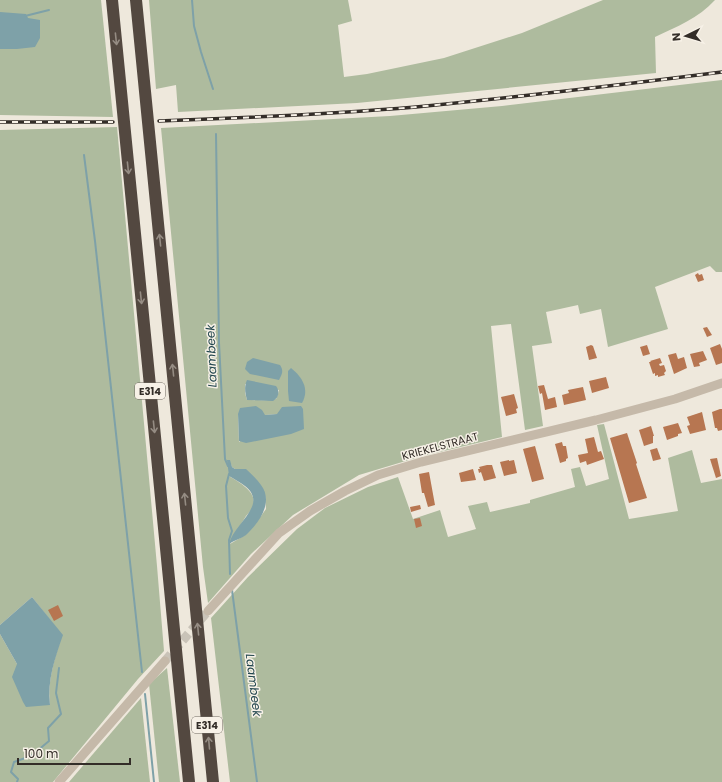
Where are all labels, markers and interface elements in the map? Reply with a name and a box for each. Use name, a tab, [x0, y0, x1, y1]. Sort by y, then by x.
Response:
north arrow	[666, 16, 706, 56]
one-way arrow	[112, 32, 119, 45]
text: N	[668, 32, 684, 42]
one-way arrow	[125, 161, 132, 174]
one-way arrow	[156, 234, 164, 247]
one-way arrow	[137, 291, 145, 304]
water label: Laambeek	[201, 323, 221, 388]
one-way arrow	[169, 364, 176, 377]
road number: E314	[135, 383, 165, 399]
one-way arrow	[150, 420, 157, 433]
street label: KRIEKELSTRAAT	[400, 428, 480, 464]
one-way arrow	[182, 493, 189, 506]
one-way arrow	[194, 623, 202, 636]
water label: Laambeek	[242, 653, 266, 718]
road number: E314	[192, 717, 222, 733]
one-way arrow	[205, 737, 213, 750]
scale bar	[18, 740, 130, 766]
text: 100 m	[24, 745, 58, 762]

